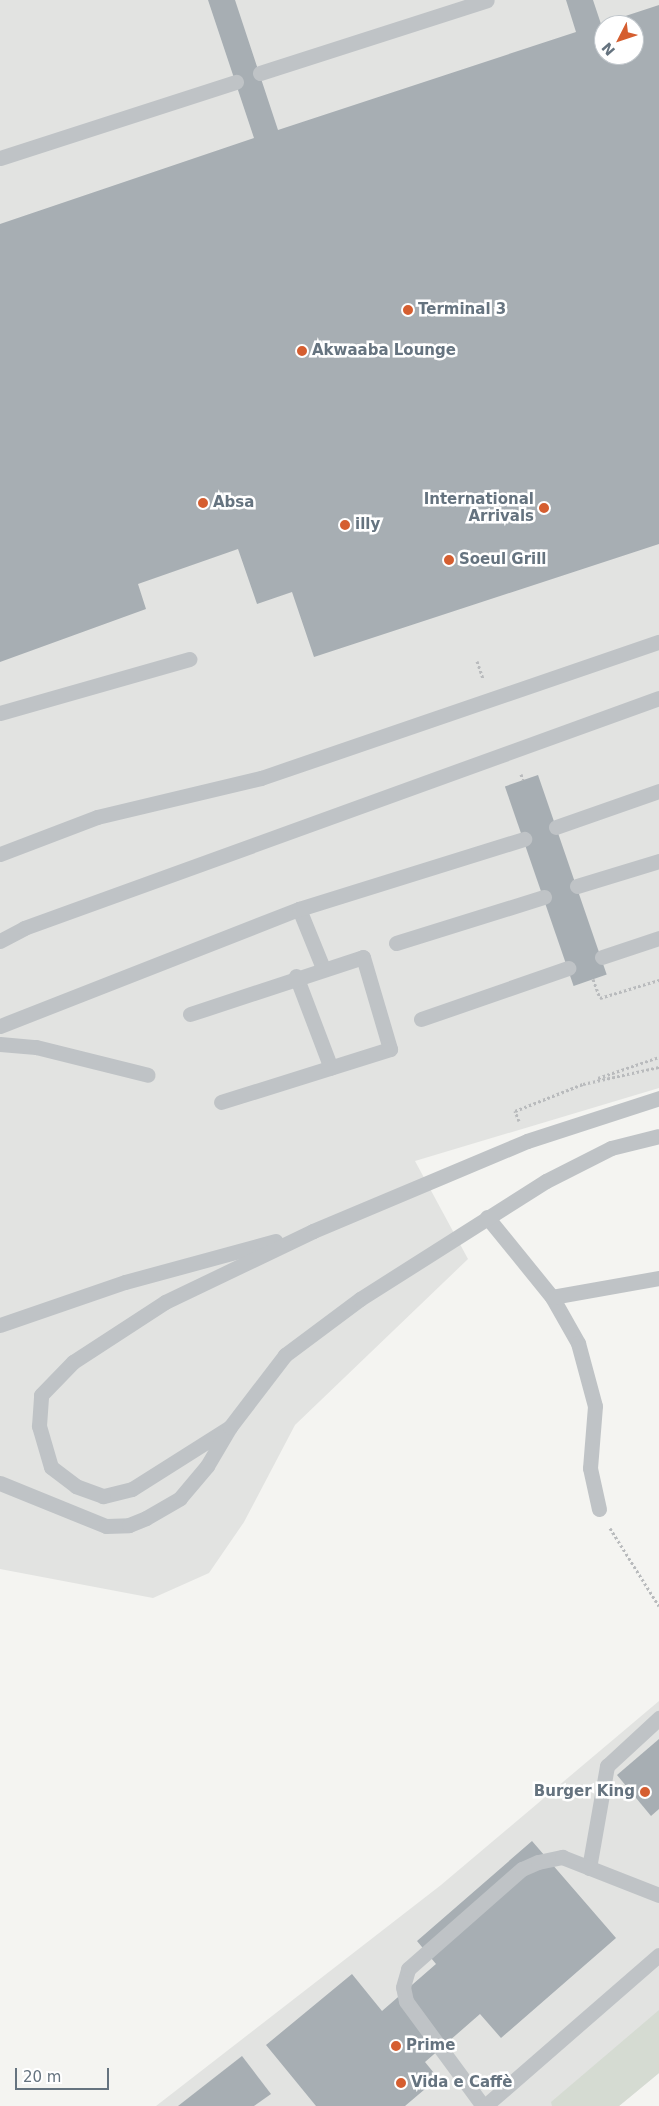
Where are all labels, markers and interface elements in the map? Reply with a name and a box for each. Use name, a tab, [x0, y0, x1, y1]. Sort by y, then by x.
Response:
north arrow	[594, 15, 644, 65]
text: N	[599, 40, 618, 59]
place label: Terminal 3	[418, 301, 506, 319]
marker: Terminal 3	[402, 304, 414, 316]
place label: Akwaaba Lounge	[312, 342, 456, 360]
marker: Akwaaba Lounge	[296, 345, 308, 357]
place label: International Arrivals	[424, 490, 534, 525]
place label: Absa	[213, 494, 254, 512]
marker: Absa	[197, 497, 209, 509]
marker: International Arrivals	[538, 502, 550, 514]
place label: illy	[355, 516, 380, 534]
marker: illy	[339, 519, 351, 531]
place label: Soeul Grill	[459, 551, 546, 569]
marker: Soeul Grill	[443, 554, 455, 566]
place label: Burger King	[534, 1783, 635, 1801]
marker: Burger King	[639, 1786, 651, 1798]
place label: Prime	[406, 2037, 455, 2055]
marker: Prime	[390, 2040, 402, 2052]
scale bar	[18, 2058, 111, 2090]
text: 20 m	[23, 2068, 61, 2086]
place label: Vida e Caffè	[411, 2074, 512, 2092]
marker: Vida e Caffè	[395, 2077, 407, 2089]

